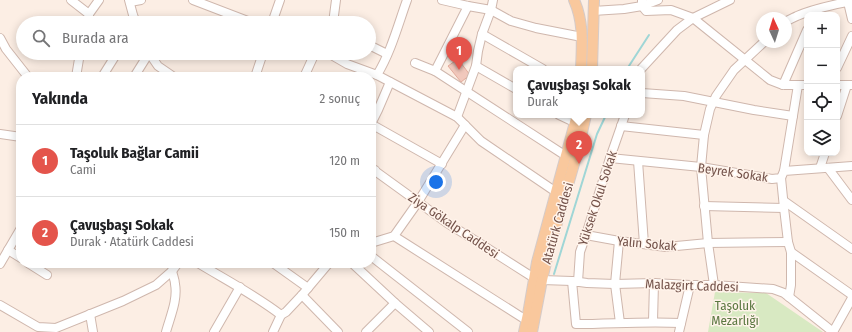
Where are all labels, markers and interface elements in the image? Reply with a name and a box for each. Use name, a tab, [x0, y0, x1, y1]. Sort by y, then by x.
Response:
north arrow	[756, 12, 792, 48]
map controls	[804, 12, 840, 156]
button: +	[804, 12, 840, 48]
search box	[16, 16, 376, 60]
icon: search	[30, 27, 52, 49]
text: Burada ara	[62, 29, 129, 47]
pin: 1	[446, 37, 472, 70]
button: −	[804, 48, 840, 84]
popup	[513, 66, 645, 118]
text: Çavuşbaşı Sokak	[527, 76, 631, 94]
button: locate	[804, 84, 840, 120]
text: Yakında	[32, 88, 88, 109]
text: 2 sonuç	[320, 91, 360, 106]
text: Durak	[527, 94, 558, 109]
button: layers	[804, 120, 840, 156]
pin: 2	[566, 131, 592, 164]
text: Taşoluk Bağlar Camii	[70, 144, 199, 162]
street label: Yüksek Okul Sokak	[575, 148, 620, 247]
text: 1	[42, 153, 48, 168]
text: 120 m	[329, 153, 360, 168]
street label: Beyrek Sokak	[697, 160, 770, 185]
text: Cami	[70, 162, 96, 177]
your location	[426, 172, 446, 192]
street label: Atatürk Caddesi	[539, 181, 576, 266]
street label: Ziya Gökalp Caddesi	[405, 189, 502, 261]
text: Çavuşbaşı Sokak	[70, 216, 174, 234]
text: 2	[42, 225, 48, 240]
text: 150 m	[329, 225, 360, 240]
street label: Yalın Sokak	[616, 233, 678, 254]
text: Durak · Atatürk Caddesi	[70, 234, 194, 249]
street label: Malazgirt Caddesi	[645, 276, 739, 295]
park label: Taşoluk Mezarlığı	[711, 298, 759, 328]

